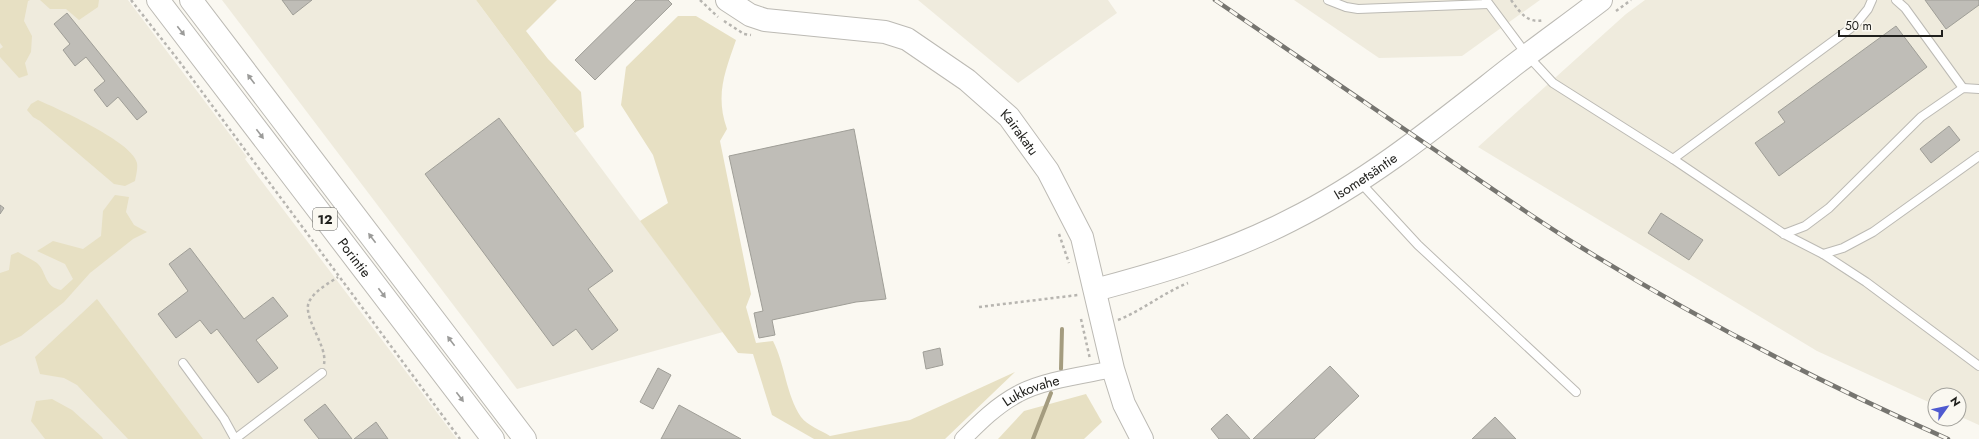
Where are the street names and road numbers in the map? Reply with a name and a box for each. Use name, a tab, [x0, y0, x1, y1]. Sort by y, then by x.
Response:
street label: Kairakatu	[996, 104, 1044, 159]
street label: Isometsäntie	[1330, 148, 1401, 204]
road number: 12	[313, 208, 337, 230]
street label: Porintie	[333, 234, 376, 282]
street label: Lukkovahe	[998, 370, 1062, 411]

